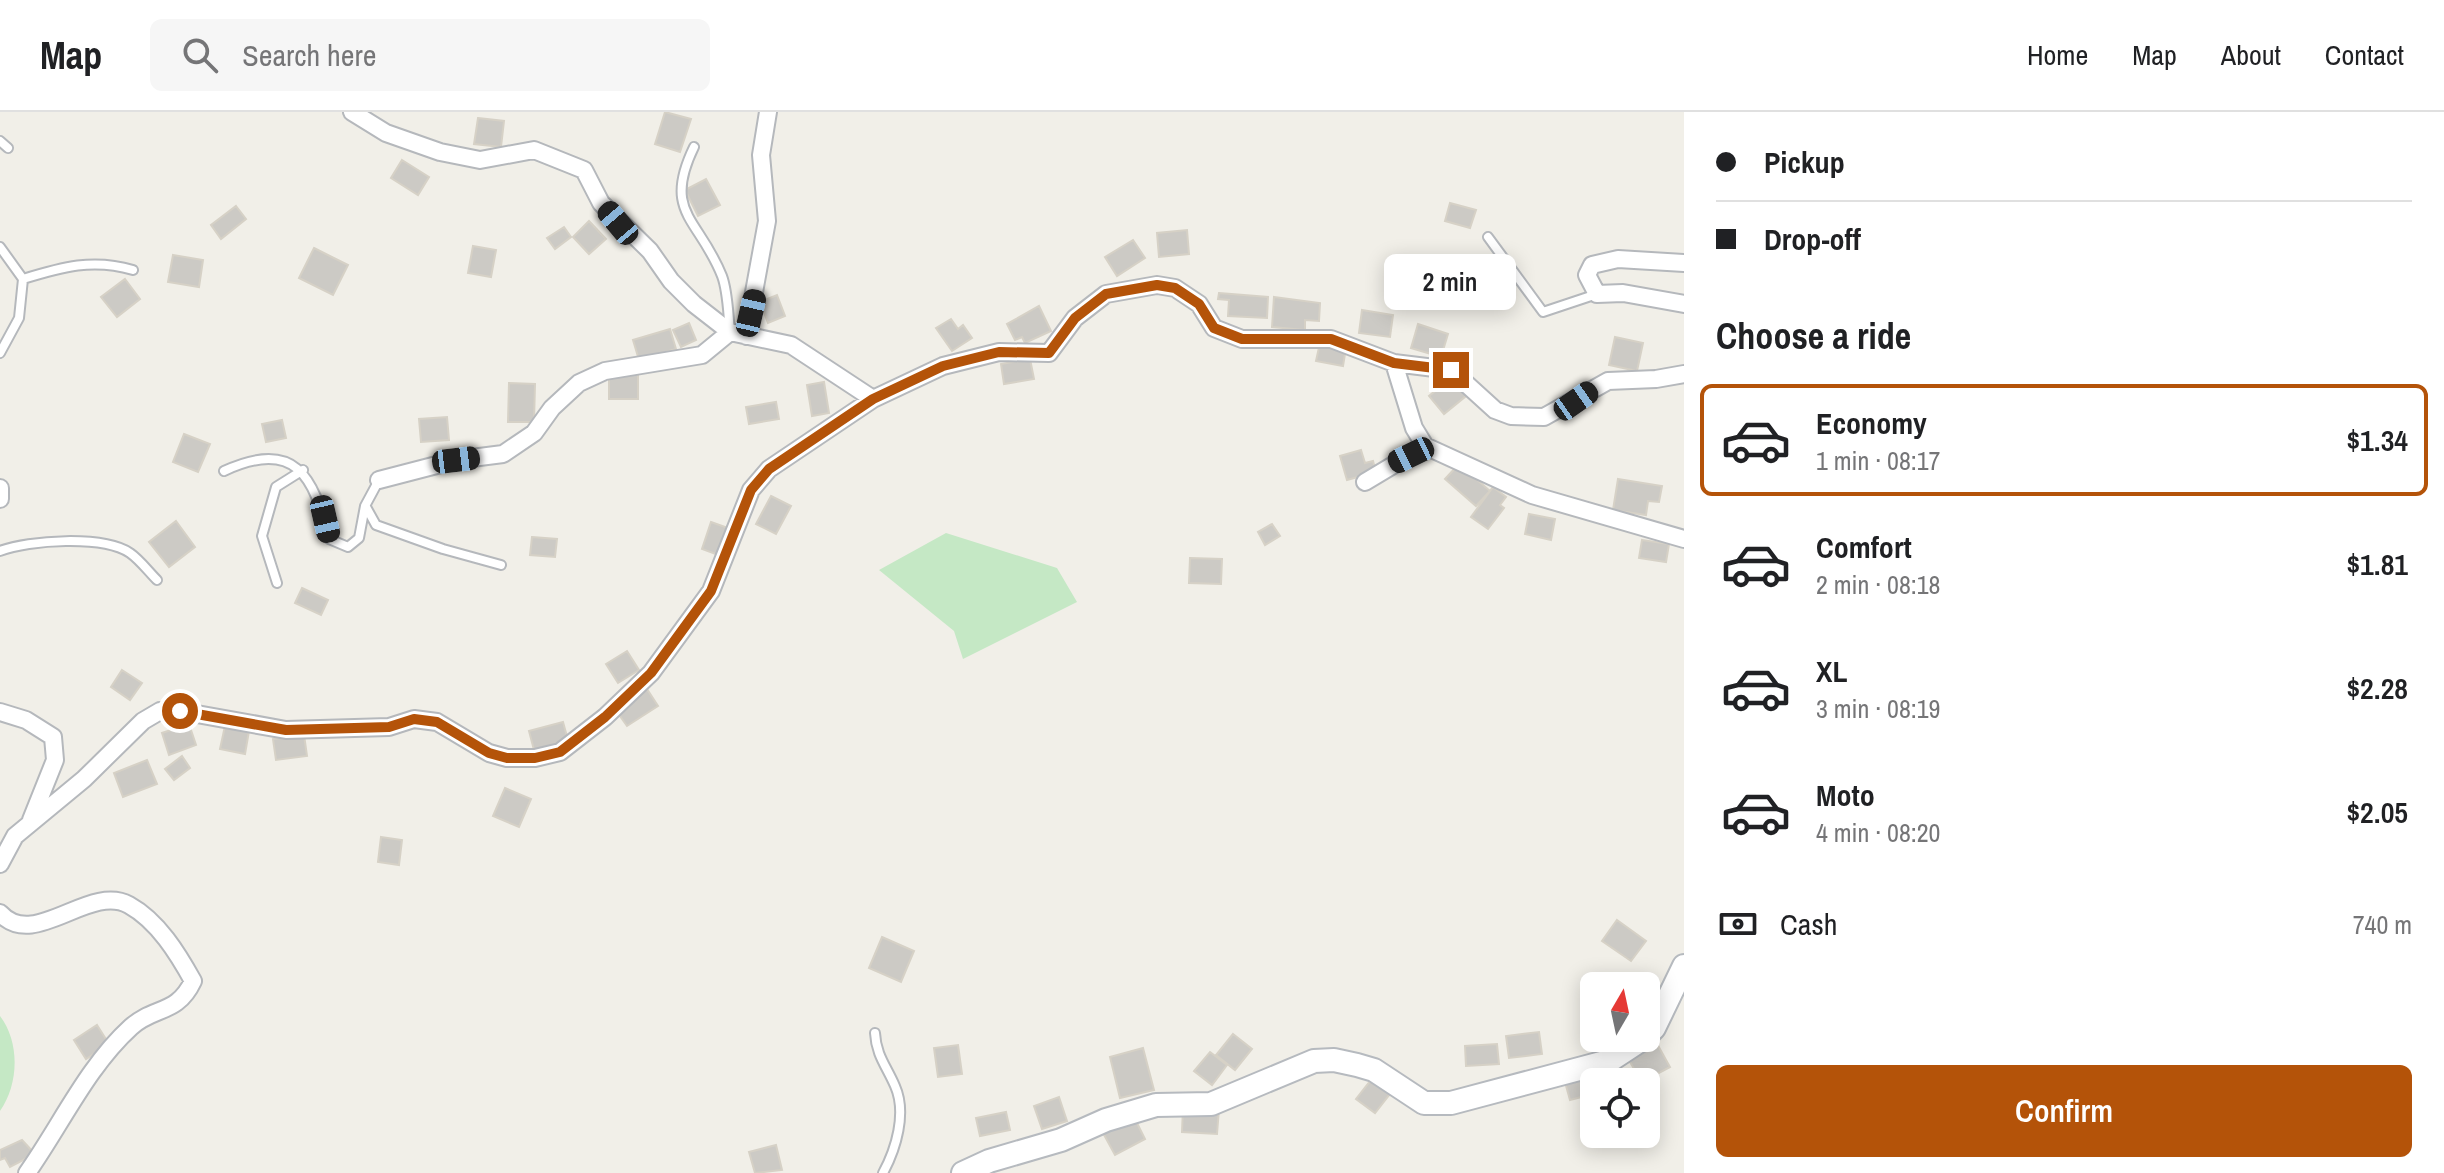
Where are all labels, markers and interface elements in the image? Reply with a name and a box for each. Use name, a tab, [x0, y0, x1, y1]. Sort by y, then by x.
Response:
search box	[150, 19, 710, 91]
text: Map	[40, 30, 102, 81]
icon: search	[178, 33, 222, 77]
text: Search here	[242, 35, 376, 75]
text: Home	[2027, 36, 2088, 74]
text: Map	[2132, 36, 2177, 74]
text: About	[2221, 36, 2281, 74]
text: Contact	[2325, 36, 2404, 74]
text: Pickup	[1764, 142, 1845, 182]
car	[593, 197, 643, 249]
text: Drop-off	[1764, 219, 1861, 259]
callout: 2 min	[1385, 254, 1517, 310]
text: 2 min	[1423, 264, 1477, 299]
car	[734, 287, 768, 339]
text: Choose a ride	[1716, 312, 1911, 360]
route end	[1433, 352, 1469, 388]
car	[1549, 377, 1603, 425]
text: Economy	[1816, 403, 1927, 443]
icon: car	[1720, 404, 1792, 476]
text: $1.34	[2346, 420, 2408, 460]
car	[1384, 434, 1438, 476]
text: 1 min · 08:17	[1816, 443, 1940, 478]
car	[431, 445, 481, 475]
car	[308, 493, 342, 545]
text: Comfort	[1816, 527, 1912, 567]
icon: car	[1720, 528, 1792, 600]
text: $1.81	[2346, 544, 2408, 584]
text: 2 min · 08:18	[1816, 567, 1940, 602]
text: XL	[1816, 651, 1847, 691]
icon: car	[1720, 652, 1792, 724]
text: $2.28	[2346, 668, 2408, 708]
text: 3 min · 08:19	[1816, 691, 1940, 726]
route start	[162, 693, 198, 729]
text: Moto	[1816, 775, 1875, 815]
icon: car	[1720, 776, 1792, 848]
text: $2.05	[2346, 792, 2408, 832]
text: 4 min · 08:20	[1816, 815, 1940, 850]
icon: cash	[1716, 902, 1760, 946]
text: Cash	[1780, 904, 1837, 944]
text: 740 m	[2353, 907, 2412, 942]
north arrow	[1580, 972, 1660, 1052]
map controls	[1580, 972, 1660, 1148]
button: Confirm	[1716, 1065, 2412, 1157]
button: locate	[1580, 1068, 1660, 1148]

